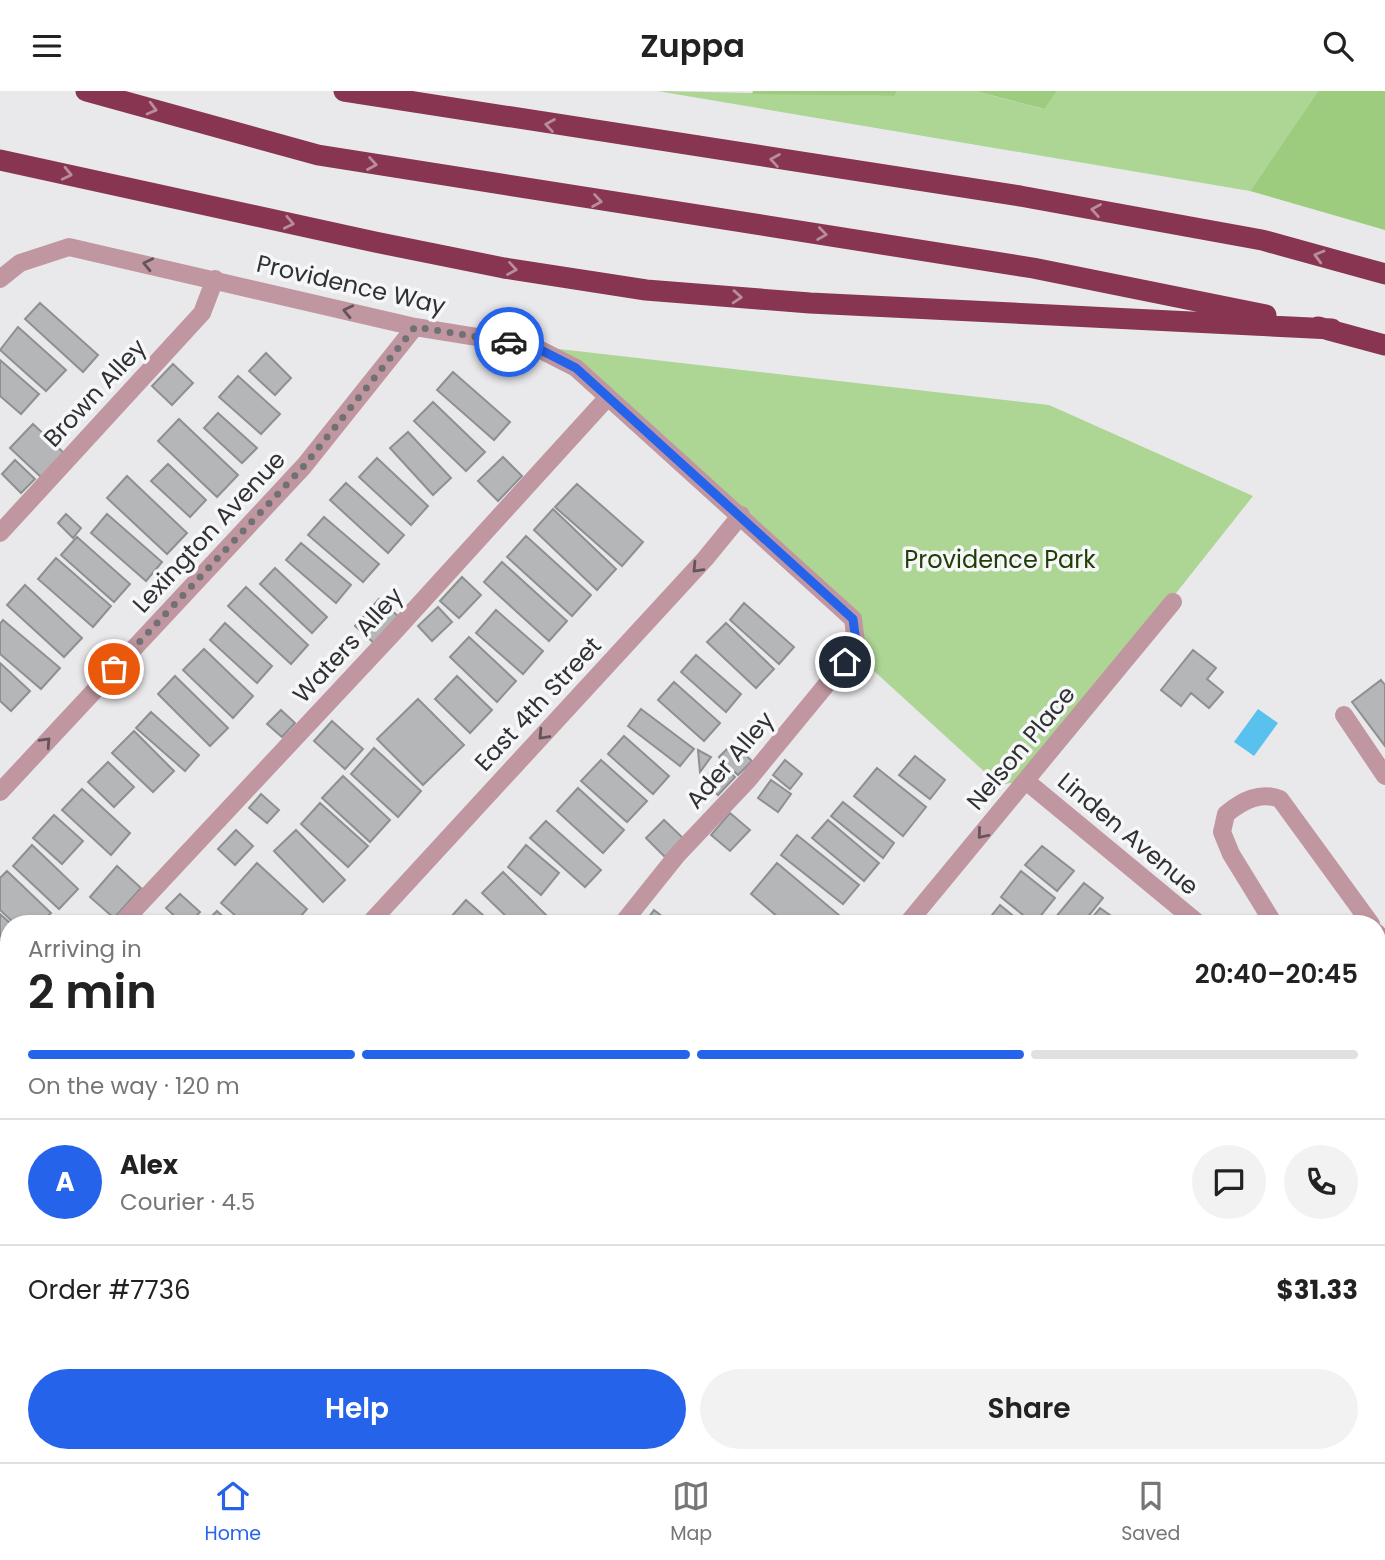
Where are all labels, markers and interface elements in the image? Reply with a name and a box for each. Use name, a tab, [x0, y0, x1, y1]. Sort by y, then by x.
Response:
text: Zuppa	[640, 23, 745, 68]
icon: menu	[28, 27, 66, 65]
icon: search	[1319, 27, 1357, 65]
one-way arrow	[146, 101, 158, 115]
one-way arrow	[544, 117, 556, 132]
one-way arrow	[769, 153, 781, 168]
one-way arrow	[366, 156, 378, 171]
one-way arrow	[61, 166, 73, 181]
one-way arrow	[591, 193, 603, 208]
one-way arrow	[1090, 203, 1102, 218]
one-way arrow	[283, 215, 295, 230]
one-way arrow	[816, 227, 828, 242]
street label: Providence Way	[253, 247, 449, 322]
one-way arrow	[1313, 249, 1325, 264]
one-way arrow	[142, 258, 154, 273]
one-way arrow	[506, 261, 518, 276]
one-way arrow	[732, 289, 743, 304]
one-way arrow	[342, 305, 354, 319]
courier	[474, 307, 544, 377]
icon: car	[490, 323, 528, 361]
street label: Brown Alley	[36, 331, 154, 454]
street label: Lexington Avenue	[125, 444, 292, 620]
park label: Providence Park	[904, 543, 1096, 576]
one-way arrow	[693, 559, 705, 572]
street label: Waters Alley	[285, 579, 410, 710]
street label: East 4th Street	[467, 629, 608, 778]
pin	[815, 632, 875, 692]
pin	[84, 639, 144, 699]
icon: home	[826, 643, 864, 681]
icon: bag	[95, 650, 133, 688]
street label: Nelson Place	[959, 679, 1082, 817]
street label: Ader Alley	[678, 704, 781, 815]
one-way arrow	[539, 727, 552, 740]
one-way arrow	[38, 737, 50, 750]
street label: Linden Avenue	[1051, 765, 1206, 902]
one-way arrow	[978, 825, 990, 838]
text: Arriving in	[28, 933, 142, 965]
text: 20:40–20:45	[1195, 956, 1358, 992]
text: 2 min	[28, 960, 157, 1024]
text: On the way · 120 m	[28, 1070, 240, 1102]
button: chat	[1192, 1145, 1266, 1219]
button: phone	[1284, 1145, 1358, 1219]
text: Alex	[120, 1147, 178, 1183]
text: A	[55, 1164, 75, 1200]
text: Courier · 4.5	[120, 1186, 255, 1218]
text: Order #7736	[28, 1272, 191, 1308]
text: $31.33	[1277, 1272, 1358, 1308]
button: Help	[28, 1369, 686, 1449]
button: Share	[700, 1369, 1358, 1449]
tab: Home	[204, 1477, 261, 1548]
tab: Map	[670, 1477, 712, 1548]
tab: Saved	[1121, 1477, 1180, 1548]

